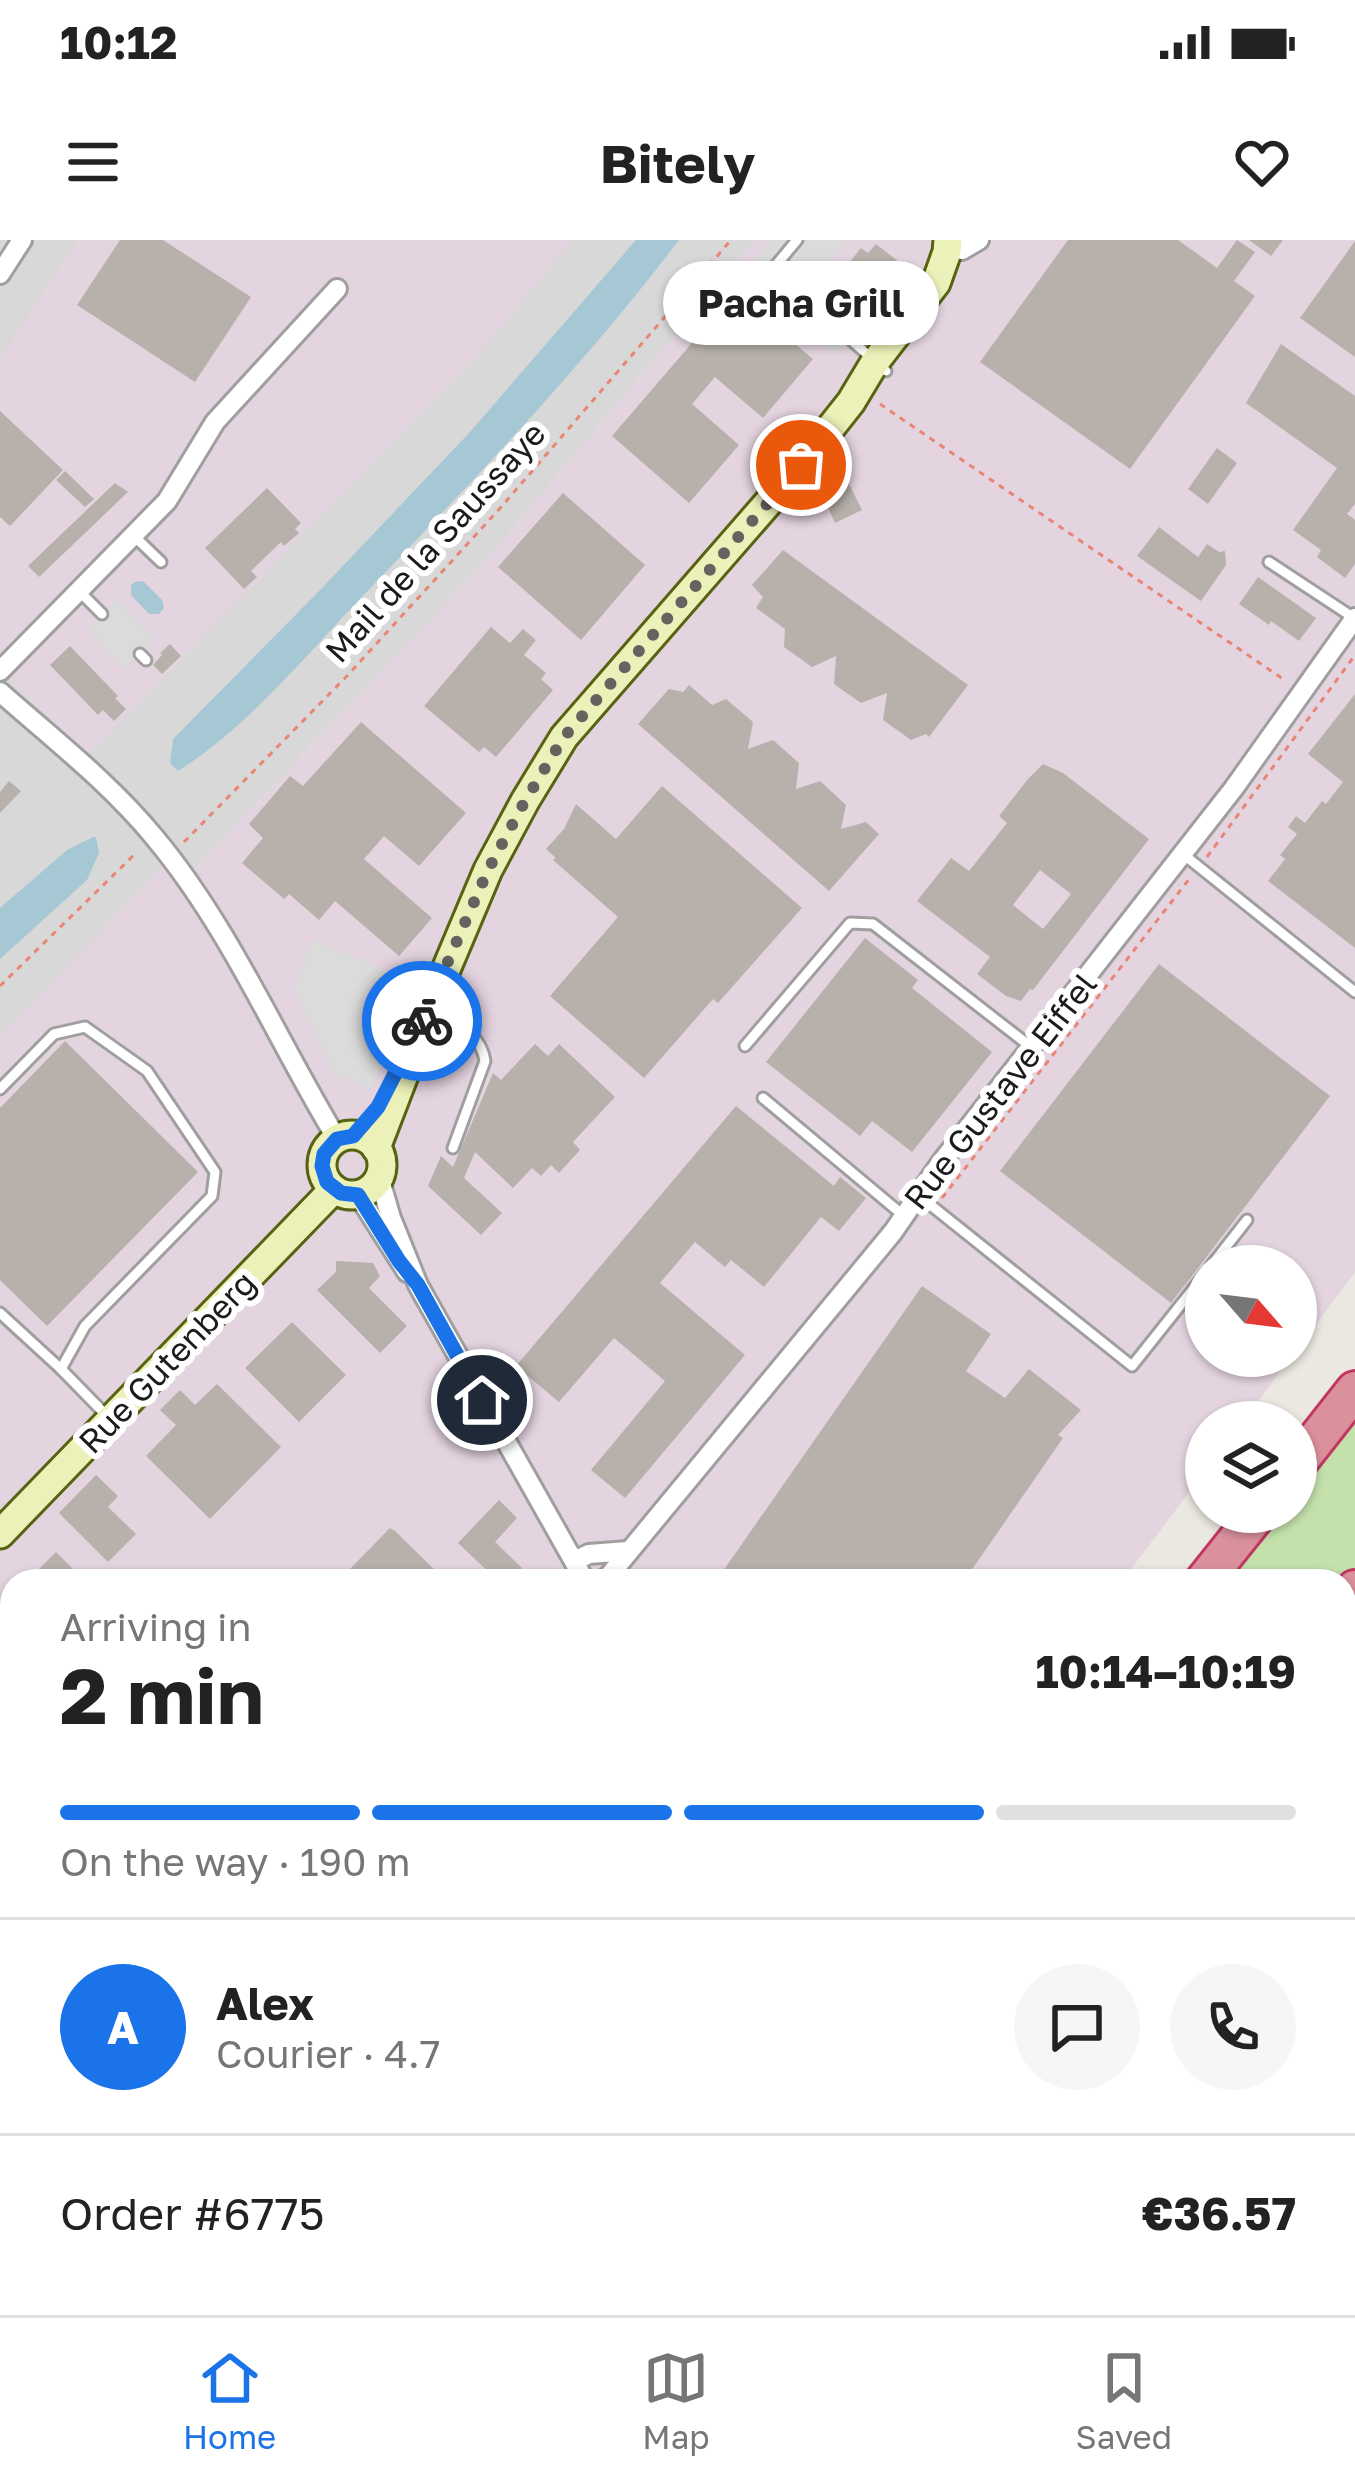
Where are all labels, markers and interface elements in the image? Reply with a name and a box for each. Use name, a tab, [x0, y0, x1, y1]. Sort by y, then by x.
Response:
text: 10:12	[60, 15, 177, 69]
icon: menu	[60, 129, 126, 195]
icon: heart	[1229, 129, 1295, 195]
text: Bitely	[600, 130, 755, 195]
callout: Pacha Grill	[663, 261, 939, 345]
text: Pacha Grill	[697, 279, 905, 326]
street label: Mail de la Saussaye	[317, 414, 553, 670]
pin	[750, 414, 852, 516]
icon: bag	[768, 432, 834, 498]
courier	[362, 961, 482, 1081]
street label: Rue Gustave Eiffel	[895, 965, 1104, 1217]
icon: bike	[389, 988, 455, 1054]
north arrow	[1185, 1245, 1317, 1377]
map controls	[1185, 1245, 1317, 1533]
street label: Rue Gutenberg	[70, 1263, 263, 1461]
pin	[431, 1349, 533, 1451]
icon: home	[449, 1367, 515, 1433]
button: layers	[1185, 1401, 1317, 1533]
text: Arriving in	[60, 1603, 251, 1650]
text: 10:14–10:19	[1035, 1644, 1296, 1698]
text: 2 min	[60, 1648, 264, 1741]
text: On the way · 190 m	[60, 1838, 411, 1885]
button: chat	[1014, 1964, 1140, 2090]
button: phone	[1170, 1964, 1296, 2090]
text: Alex	[216, 1976, 314, 2030]
text: A	[107, 2000, 139, 2054]
text: Courier · 4.7	[216, 2030, 440, 2077]
text: Order #6775	[60, 2186, 325, 2240]
text: €36.57	[1142, 2186, 1296, 2240]
tab: Home	[183, 2345, 276, 2456]
tab: Map	[642, 2345, 710, 2456]
tab: Saved	[1076, 2345, 1172, 2456]

